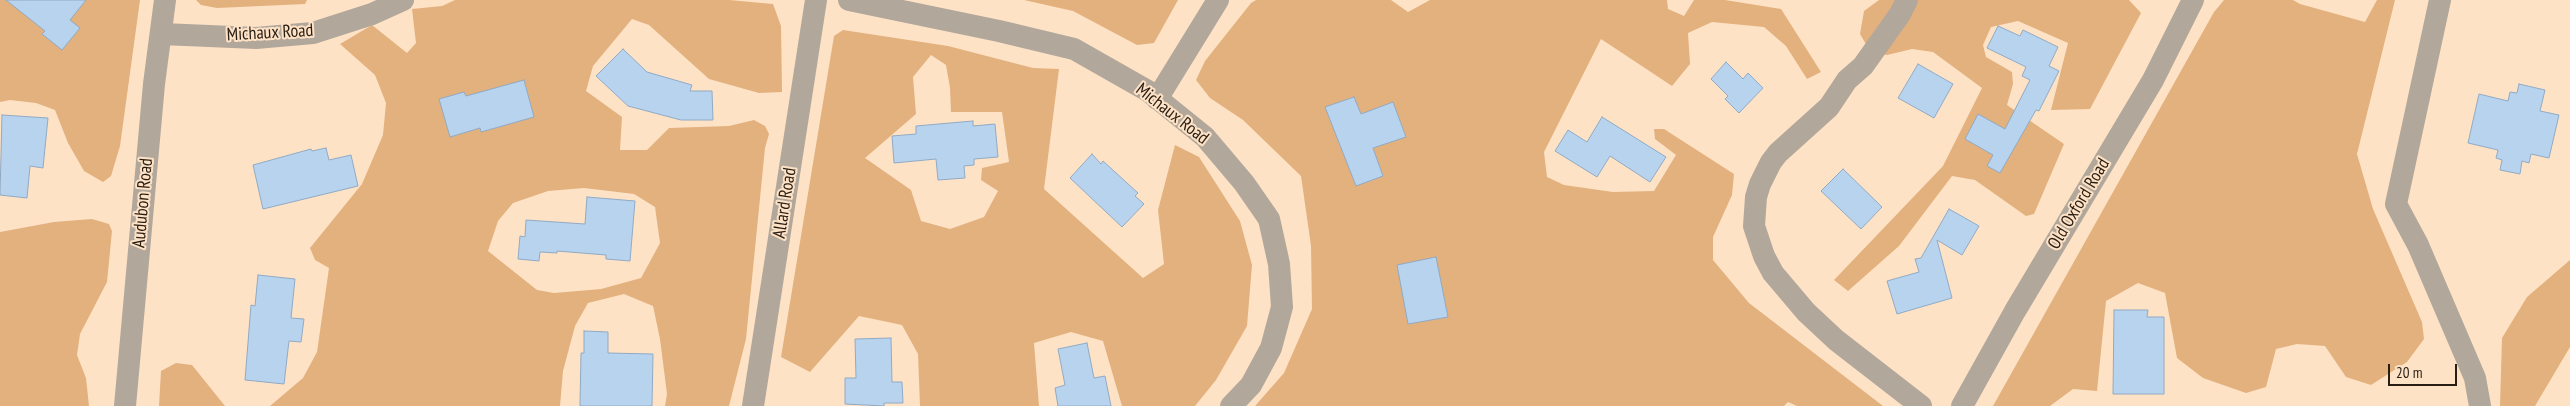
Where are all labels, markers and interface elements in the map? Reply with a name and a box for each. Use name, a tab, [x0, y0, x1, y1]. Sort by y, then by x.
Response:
street label: Michaux Road	[226, 20, 314, 46]
street label: Michaux Road	[1131, 79, 1213, 149]
street label: Old Oxford Road	[2043, 155, 2115, 253]
street label: Audubon Road	[128, 157, 158, 249]
street label: Allard Road	[769, 166, 801, 240]
scale bar	[2390, 354, 2459, 386]
text: 20 m	[2396, 363, 2422, 382]

